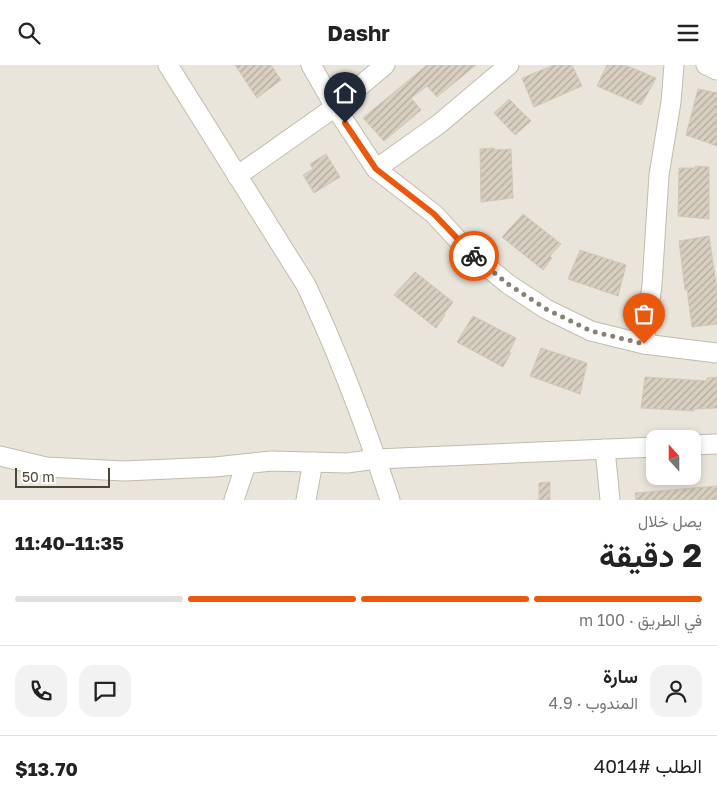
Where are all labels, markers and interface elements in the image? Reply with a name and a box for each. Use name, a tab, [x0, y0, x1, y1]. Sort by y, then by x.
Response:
icon: search	[15, 19, 43, 47]
text: Dashr	[327, 19, 390, 46]
icon: menu	[674, 19, 702, 47]
pin	[324, 72, 366, 123]
icon: home	[331, 79, 359, 107]
courier	[449, 231, 499, 281]
icon: bike	[460, 242, 488, 270]
pin	[623, 293, 665, 344]
icon: bag	[630, 300, 658, 328]
north arrow	[646, 430, 701, 485]
map controls	[646, 430, 701, 485]
scale bar	[15, 465, 110, 488]
text: 50 m	[22, 468, 55, 485]
text: يصل خلال	[638, 511, 702, 531]
text: 11:35–11:40	[15, 531, 124, 554]
text: 2 دقيقة	[599, 536, 702, 574]
text: في الطريق · 100 m	[579, 610, 702, 630]
text: سارة	[603, 664, 638, 687]
button: phone	[15, 665, 67, 717]
button: chat	[79, 665, 131, 717]
button: person	[650, 665, 702, 717]
text: المندوب · 4.9	[548, 693, 638, 713]
text: الطلب #4014	[594, 754, 702, 777]
text: $13.70	[15, 757, 78, 780]

